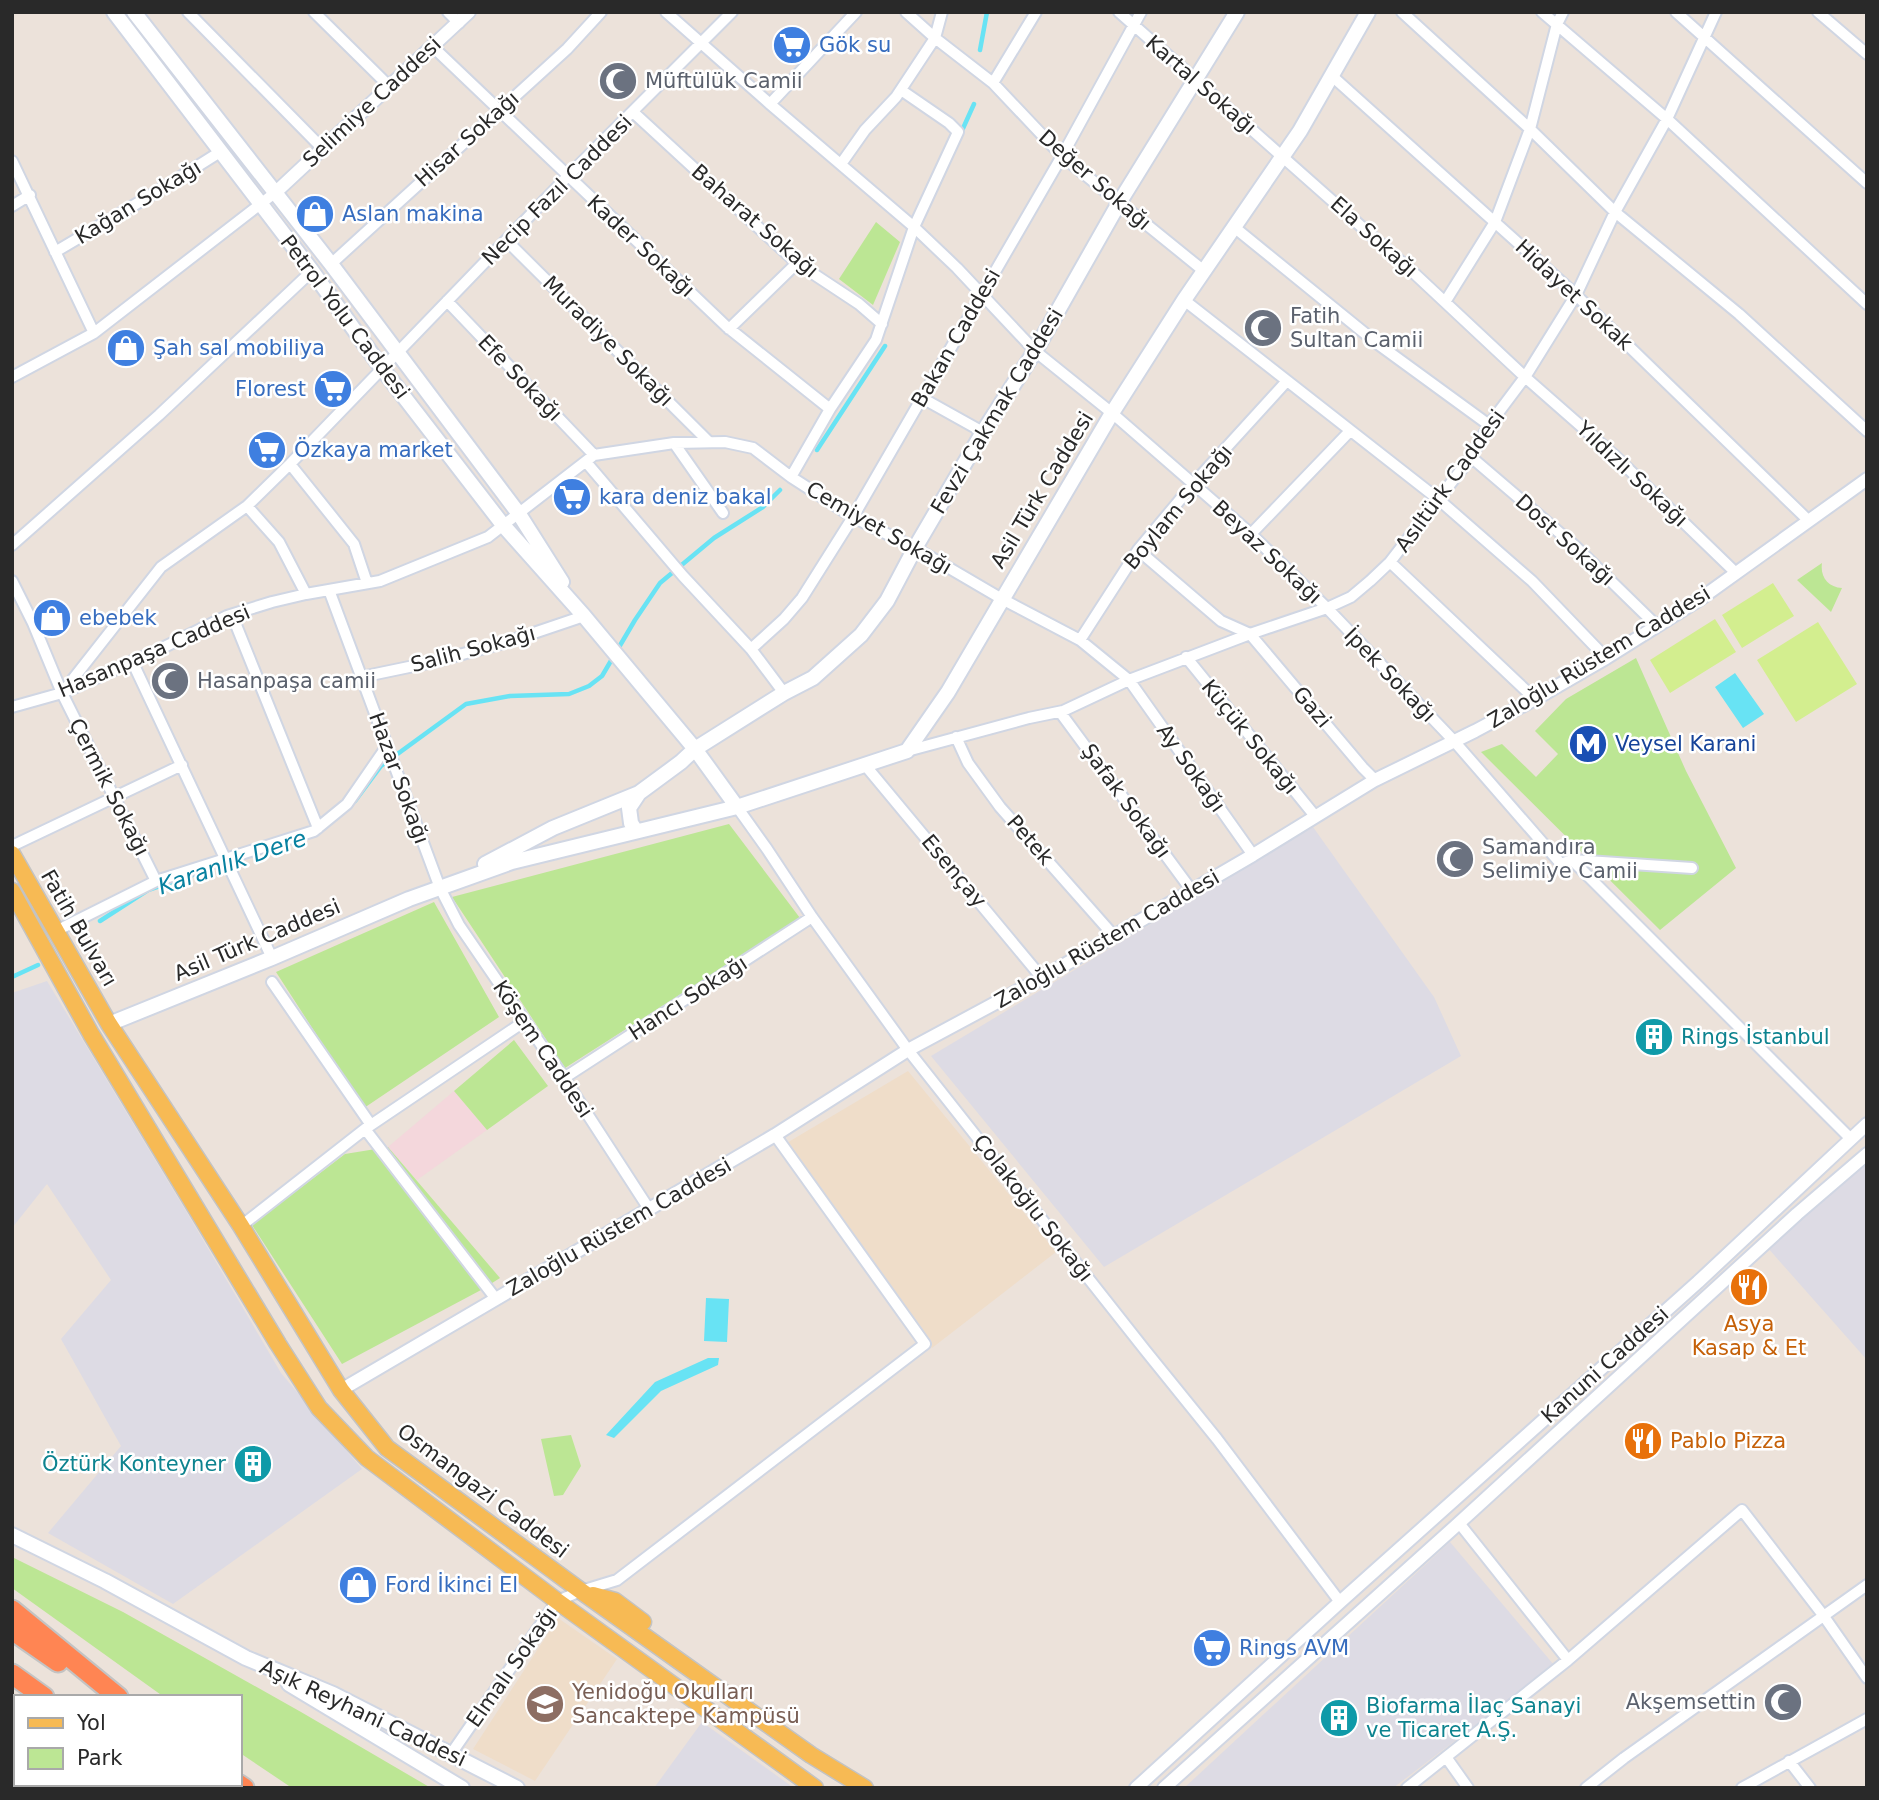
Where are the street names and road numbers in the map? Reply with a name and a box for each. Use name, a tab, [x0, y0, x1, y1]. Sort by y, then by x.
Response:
street label: Kartal Sokağı	[1141, 31, 1261, 139]
street label: Selimiye Caddesi	[298, 32, 446, 172]
street label: Hisar Sokağı	[410, 86, 524, 192]
street label: Necip Fazıl Caddesi	[477, 110, 637, 270]
street label: Değer Sokağı	[1034, 125, 1156, 235]
street label: Kağan Sokağı	[71, 155, 205, 249]
street label: Baharat Sokağı	[687, 159, 823, 283]
street label: Kader Sokağı	[582, 190, 700, 302]
street label: Ela Sokağı	[1326, 192, 1422, 282]
street label: Petrol Yolu Caddesi	[275, 230, 415, 404]
street label: Hidayet Sokak	[1511, 235, 1638, 356]
street label: Bakan Caddesi	[907, 265, 1005, 411]
street label: Muradiye Sokağı	[538, 271, 678, 411]
street label: Fevzi Çakmak Caddesi	[926, 304, 1068, 518]
street label: Efe Sokağı	[473, 330, 567, 426]
street label: Asıltürk Caddesi	[1390, 405, 1510, 557]
street label: Asil Türk Caddesi	[986, 407, 1098, 573]
street label: Yıldızlı Sokağı	[1571, 416, 1692, 532]
street label: Boylam Sokağı	[1119, 440, 1237, 574]
street label: Cemiyet Sokağı	[802, 477, 956, 579]
street label: Dost Sokağı	[1511, 489, 1619, 591]
street label: Beyaz Sokağı	[1208, 495, 1326, 609]
street label: Zaloğlu Rüstem Caddesi	[1483, 581, 1715, 733]
street label: Hasanpaşa Caddesi	[54, 600, 254, 702]
street label: Salih Sokağı	[408, 621, 538, 677]
street label: İpek Sokağı	[1339, 622, 1441, 727]
street label: Küçük Sokağı	[1197, 675, 1303, 799]
street label: Gazi	[1288, 682, 1336, 732]
street label: Hazar Sokağı	[364, 709, 434, 847]
street label: Çermik Sokağı	[64, 714, 154, 860]
street label: Ay Sokağı	[1152, 719, 1230, 817]
street label: Şafak Sokağı	[1077, 739, 1175, 863]
street label: Petek	[1002, 810, 1059, 870]
street label: Esençay	[917, 830, 991, 912]
street label: Zaloğlu Rüstem Caddesi	[991, 865, 1223, 1013]
street label: Fatih Bulvarı	[36, 866, 122, 990]
street label: Asil Türk Caddesi	[170, 894, 344, 986]
street label: Hancı Sokağı	[624, 951, 752, 1045]
street label: Köşem Caddesi	[488, 976, 598, 1122]
street label: Çolakoğlu Sokağı	[968, 1130, 1098, 1286]
street label: Zaloğlu Rüstem Caddesi	[503, 1153, 735, 1301]
street label: Kanuni Caddesi	[1537, 1302, 1673, 1428]
street label: Osmangazi Caddesi	[393, 1419, 573, 1563]
street label: Elmalı Sokağı	[462, 1602, 562, 1732]
street label: Aşık Reyhani Caddesi	[256, 1655, 470, 1771]

